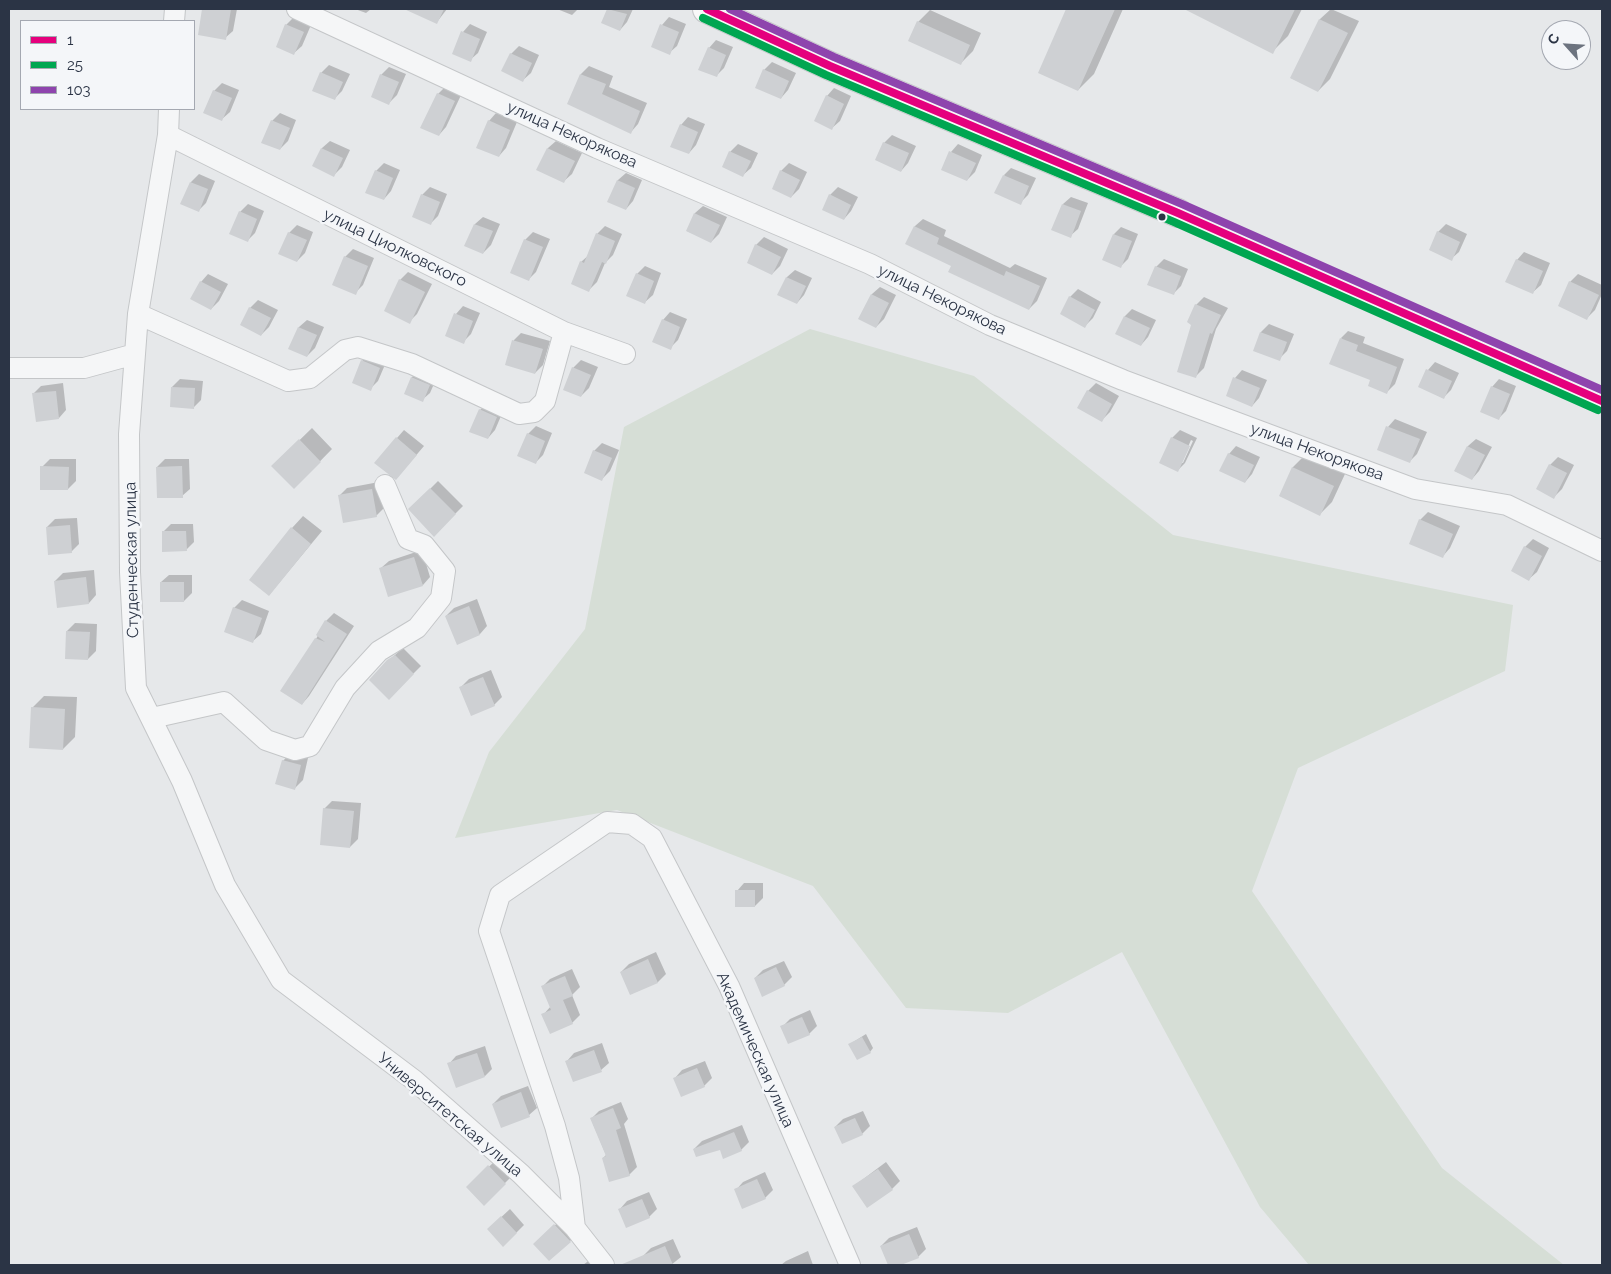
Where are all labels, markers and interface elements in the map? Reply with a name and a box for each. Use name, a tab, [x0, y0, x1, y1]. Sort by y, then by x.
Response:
legend	[20, 20, 195, 110]
north arrow	[1541, 20, 1591, 70]
text: 1	[67, 31, 73, 49]
text: С	[1544, 31, 1563, 47]
text: 25	[67, 56, 83, 74]
text: 103	[67, 81, 91, 99]
street label: улица Некорякова	[504, 98, 640, 172]
street label: улица Циолковского	[320, 205, 470, 291]
unlabelled marker	[1157, 212, 1167, 222]
street label: улица Некорякова	[875, 261, 1009, 339]
street label: улица Некорякова	[1248, 419, 1386, 485]
street label: Студенческая улица	[121, 482, 143, 638]
street label: Академическая улица	[712, 969, 798, 1131]
street label: Университетская улица	[374, 1049, 526, 1181]

